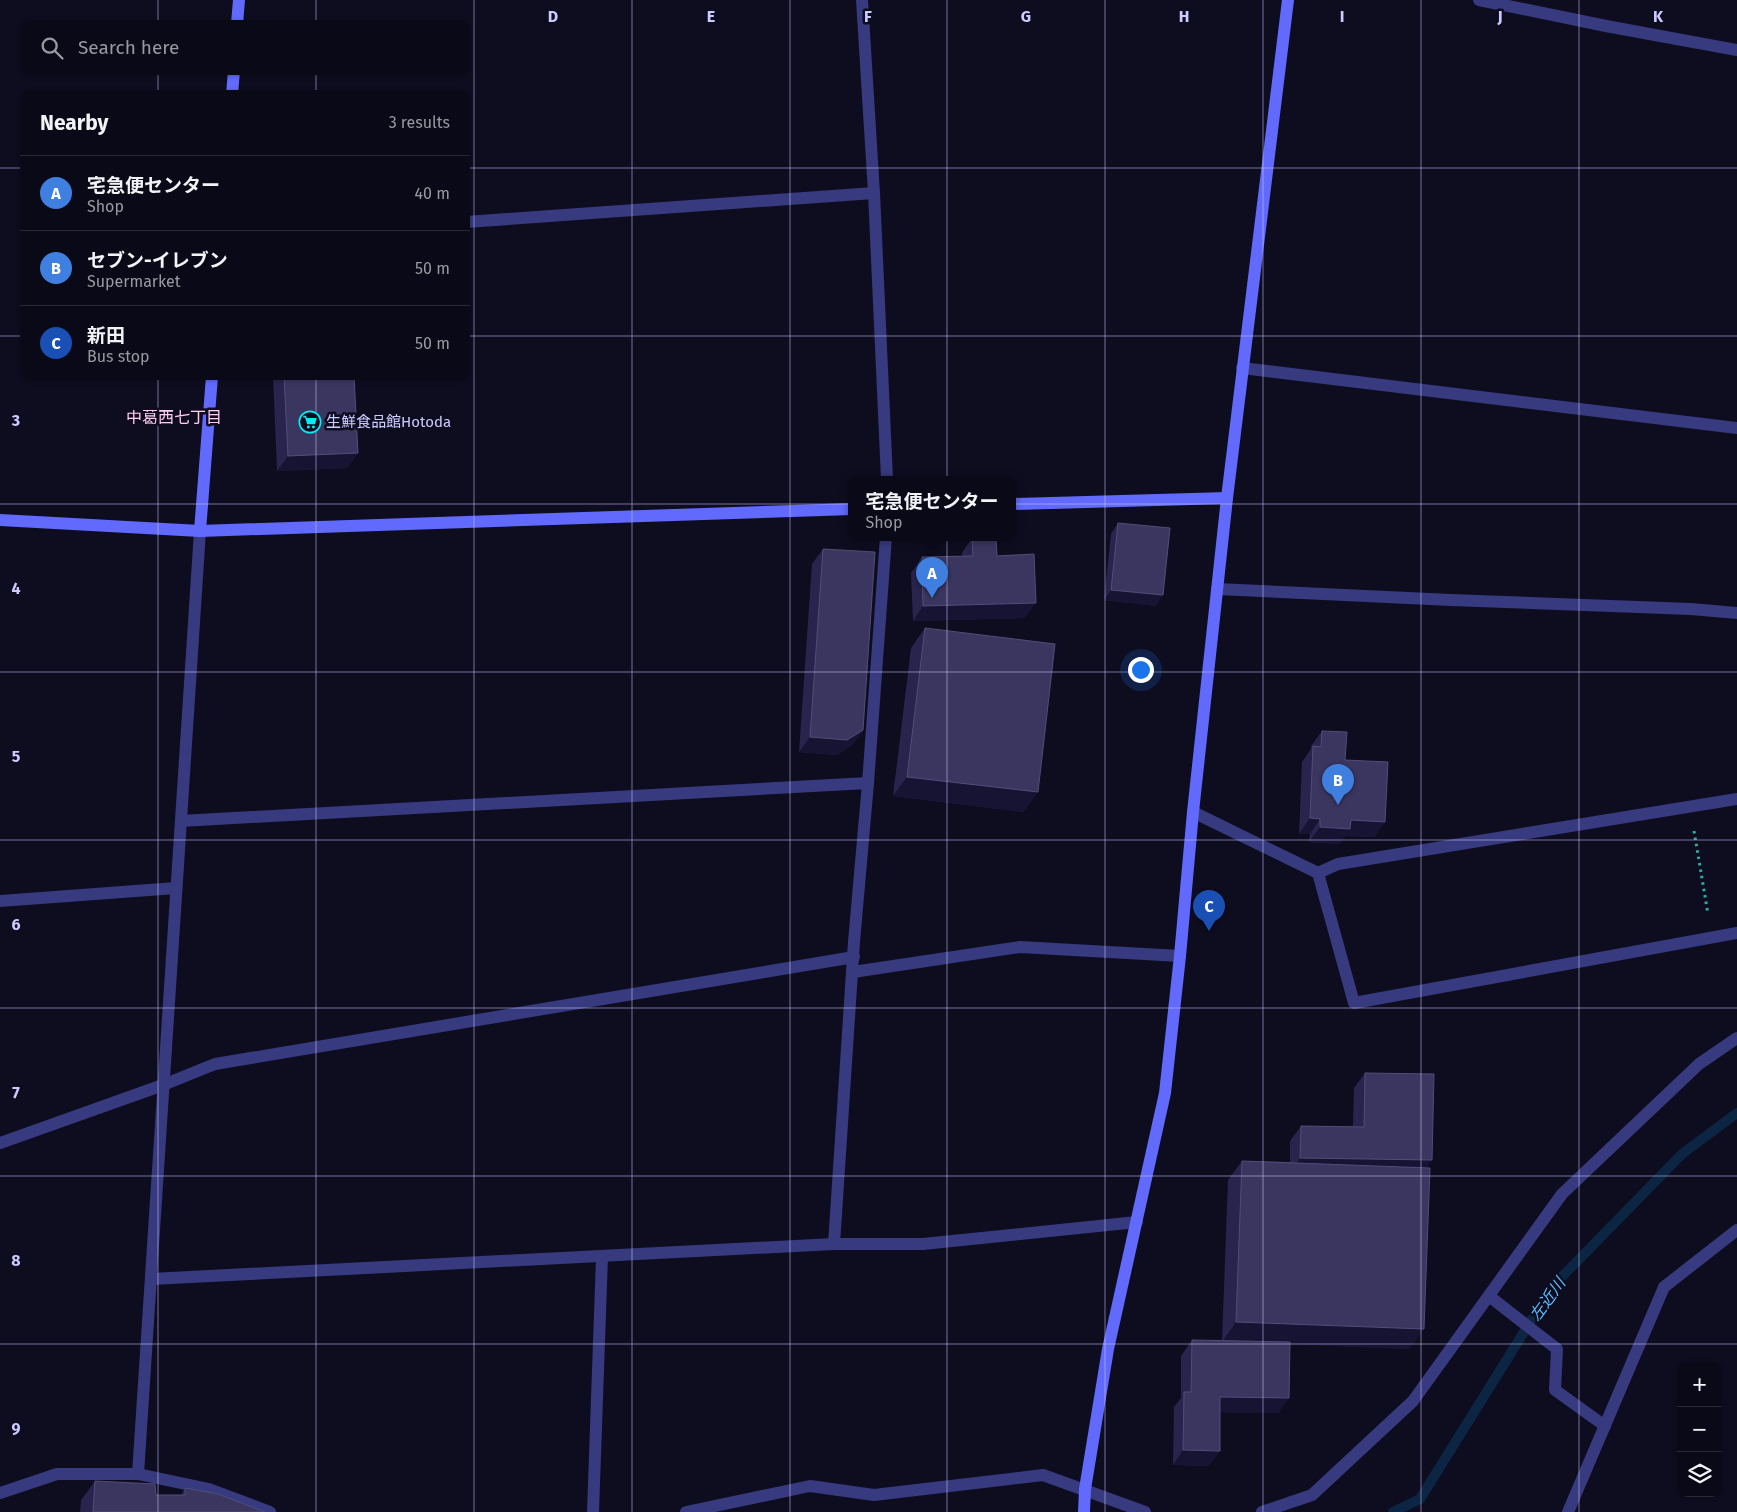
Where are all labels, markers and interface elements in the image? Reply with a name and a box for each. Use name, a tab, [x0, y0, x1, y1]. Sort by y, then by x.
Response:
text: D	[548, 7, 558, 26]
text: E	[707, 7, 715, 26]
text: F	[864, 7, 872, 26]
text: G	[1021, 7, 1031, 26]
text: H	[1179, 7, 1189, 26]
text: I	[1340, 7, 1344, 26]
text: J	[1496, 7, 1503, 26]
text: K	[1653, 7, 1664, 26]
search box	[20, 20, 470, 75]
icon: search	[38, 34, 66, 62]
text: Search here	[78, 36, 179, 59]
text: Nearby	[40, 110, 108, 136]
text: 3 results	[389, 113, 450, 132]
text: 宅急便センター	[87, 174, 220, 197]
text: A	[51, 184, 61, 203]
text: 40 m	[415, 184, 450, 203]
text: Shop	[87, 197, 124, 216]
text: セブン-イレブン	[87, 249, 228, 272]
text: B	[51, 259, 61, 278]
text: 50 m	[415, 259, 450, 278]
text: Supermarket	[87, 272, 181, 291]
text: 新田	[87, 324, 125, 347]
text: C	[51, 334, 61, 353]
text: 50 m	[415, 334, 450, 353]
text: Bus stop	[87, 347, 150, 366]
district label: 中葛西七丁目	[126, 408, 222, 427]
supermarket icon: 生鮮食品館Hotoda	[298, 410, 322, 434]
text: 3	[11, 411, 20, 430]
place label: 生鮮食品館Hotoda	[326, 413, 451, 431]
popup	[848, 476, 1016, 541]
text: 宅急便センター	[865, 490, 999, 513]
text: Shop	[865, 513, 902, 532]
pin: A	[916, 557, 948, 598]
text: 4	[11, 579, 21, 598]
your location	[1128, 657, 1154, 683]
text: 5	[12, 747, 21, 766]
pin: B	[1322, 764, 1354, 805]
pin: C	[1193, 890, 1225, 931]
text: 6	[11, 915, 21, 934]
text: 7	[12, 1083, 20, 1102]
text: 8	[11, 1251, 21, 1270]
water label: 左近川	[1526, 1273, 1570, 1324]
map controls	[1677, 1362, 1722, 1497]
button: +	[1677, 1362, 1722, 1407]
button: −	[1677, 1407, 1722, 1452]
text: 9	[12, 1419, 21, 1438]
button: layers	[1677, 1452, 1722, 1497]

